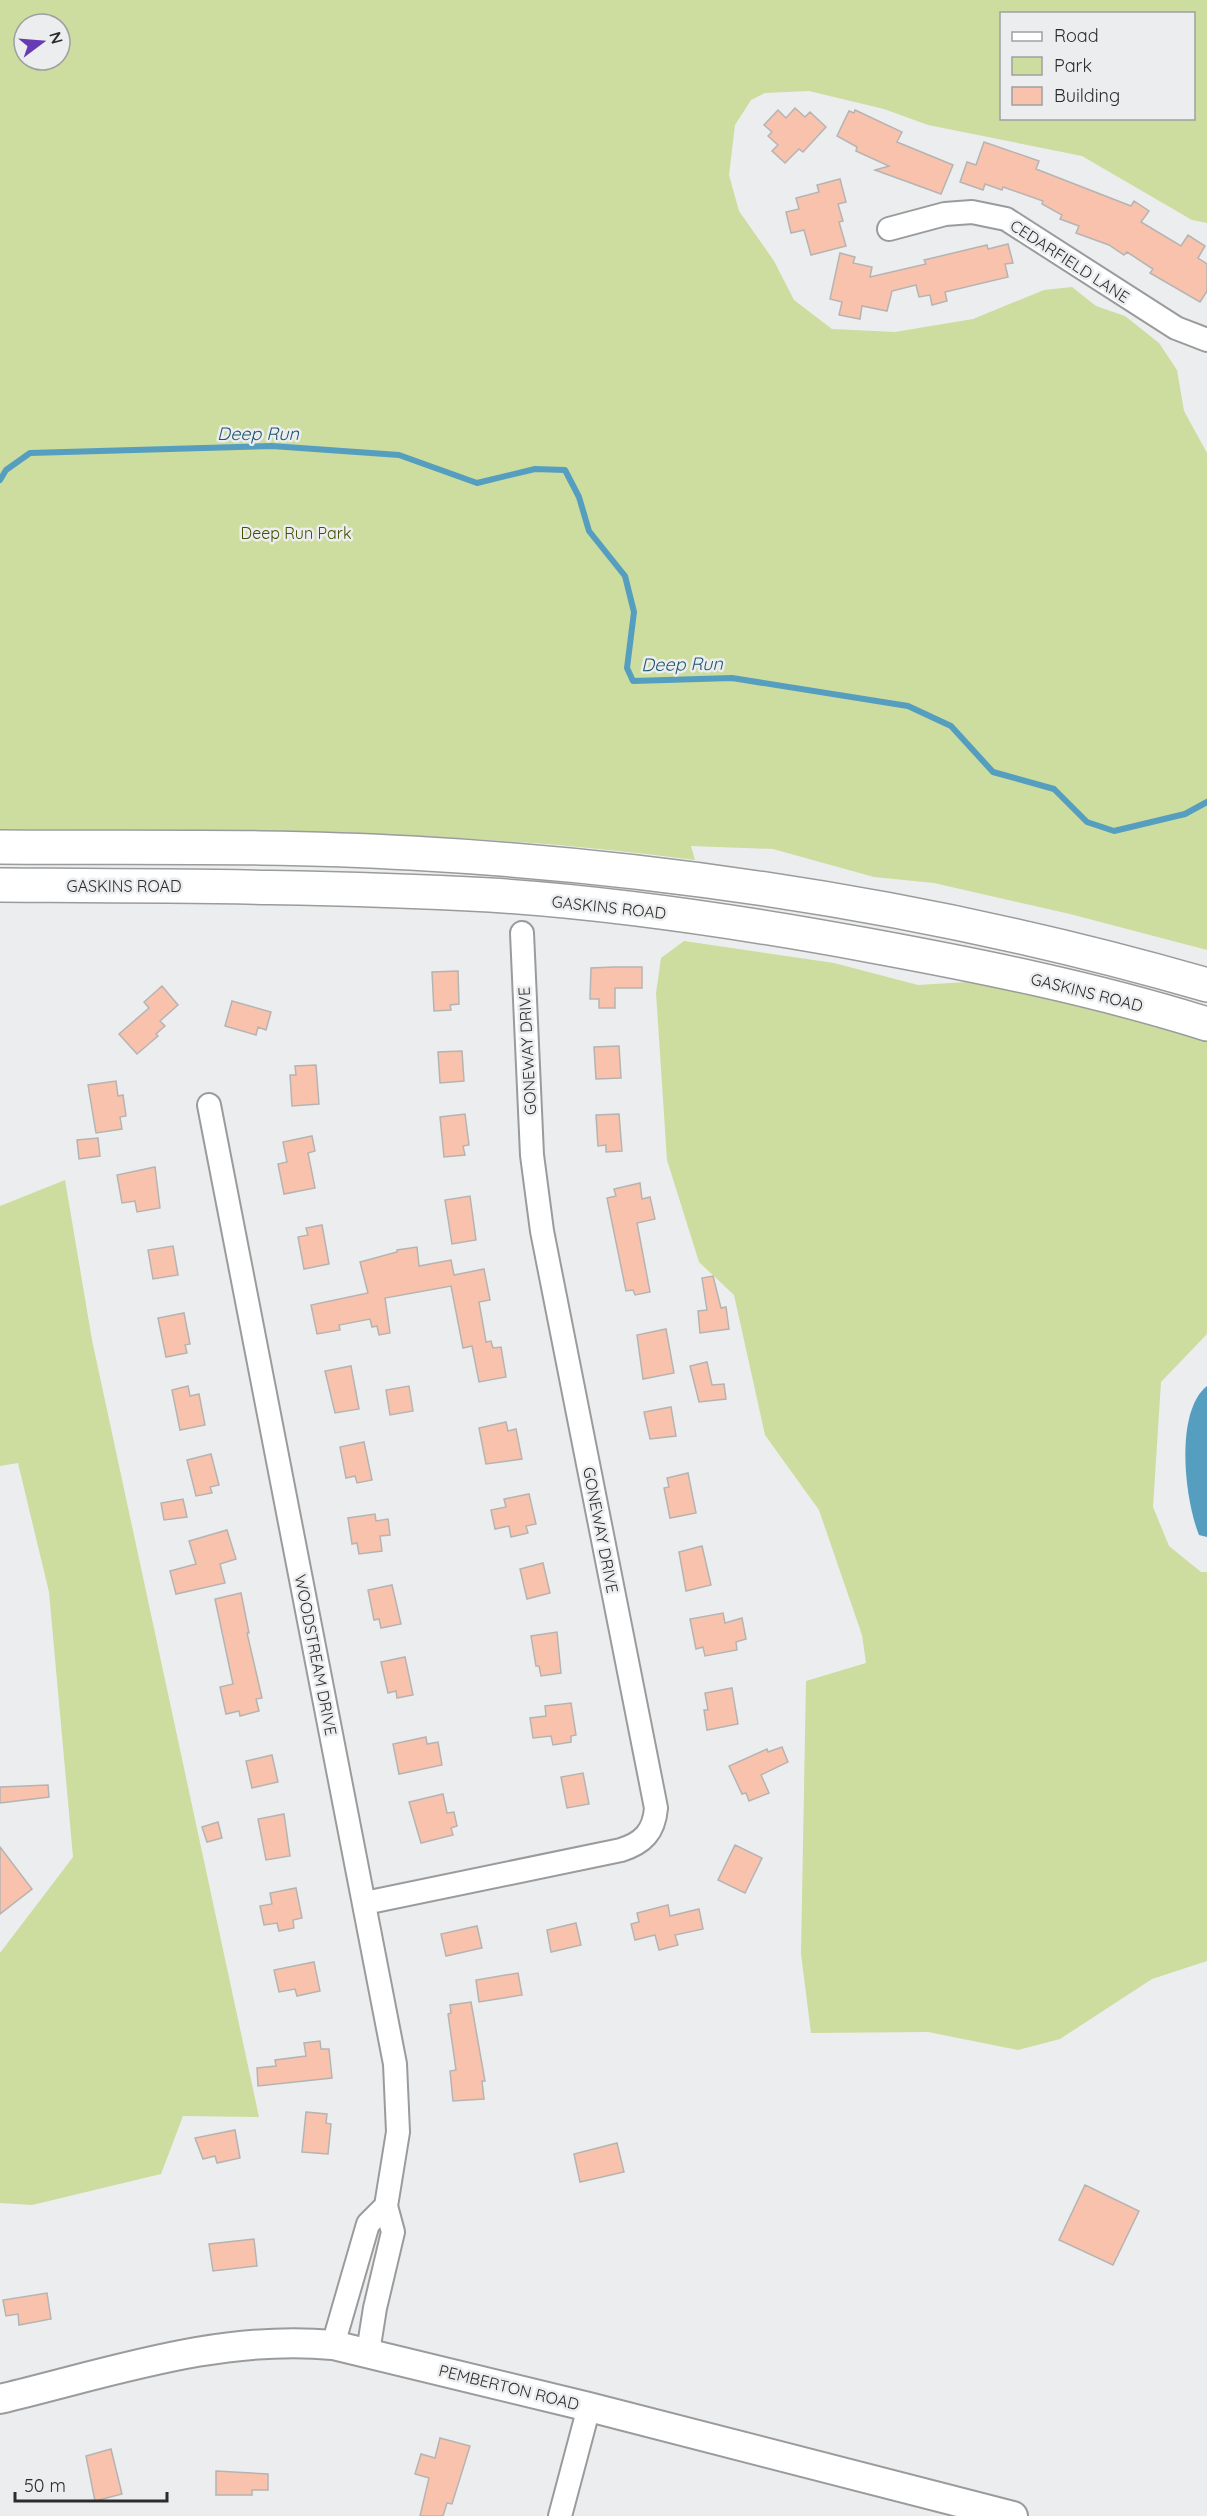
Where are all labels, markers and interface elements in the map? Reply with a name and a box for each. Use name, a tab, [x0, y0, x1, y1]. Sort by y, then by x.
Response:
north arrow	[12, 12, 72, 72]
legend	[1000, 12, 1195, 120]
text: Road	[1054, 24, 1099, 47]
text: N	[45, 29, 68, 46]
text: Park	[1054, 54, 1092, 77]
text: Building	[1054, 84, 1120, 107]
street label: CEDARFIELD LANE	[1007, 215, 1133, 307]
water label: Deep Run	[217, 422, 299, 445]
park label: Deep Run Park	[241, 523, 351, 543]
water label: Deep Run	[641, 652, 724, 676]
street label: GASKINS ROAD	[67, 876, 181, 896]
street label: GASKINS ROAD	[551, 891, 667, 923]
street label: GASKINS ROAD	[1029, 968, 1145, 1016]
street label: GONEWAY DRIVE	[514, 986, 540, 1116]
street label: GONEWAY DRIVE	[579, 1465, 623, 1595]
street label: WOODSTREAM DRIVE	[291, 1573, 341, 1737]
street label: PEMBERTON ROAD	[437, 2360, 581, 2414]
scale bar	[15, 2465, 166, 2503]
text: 50 m	[24, 2474, 66, 2497]

